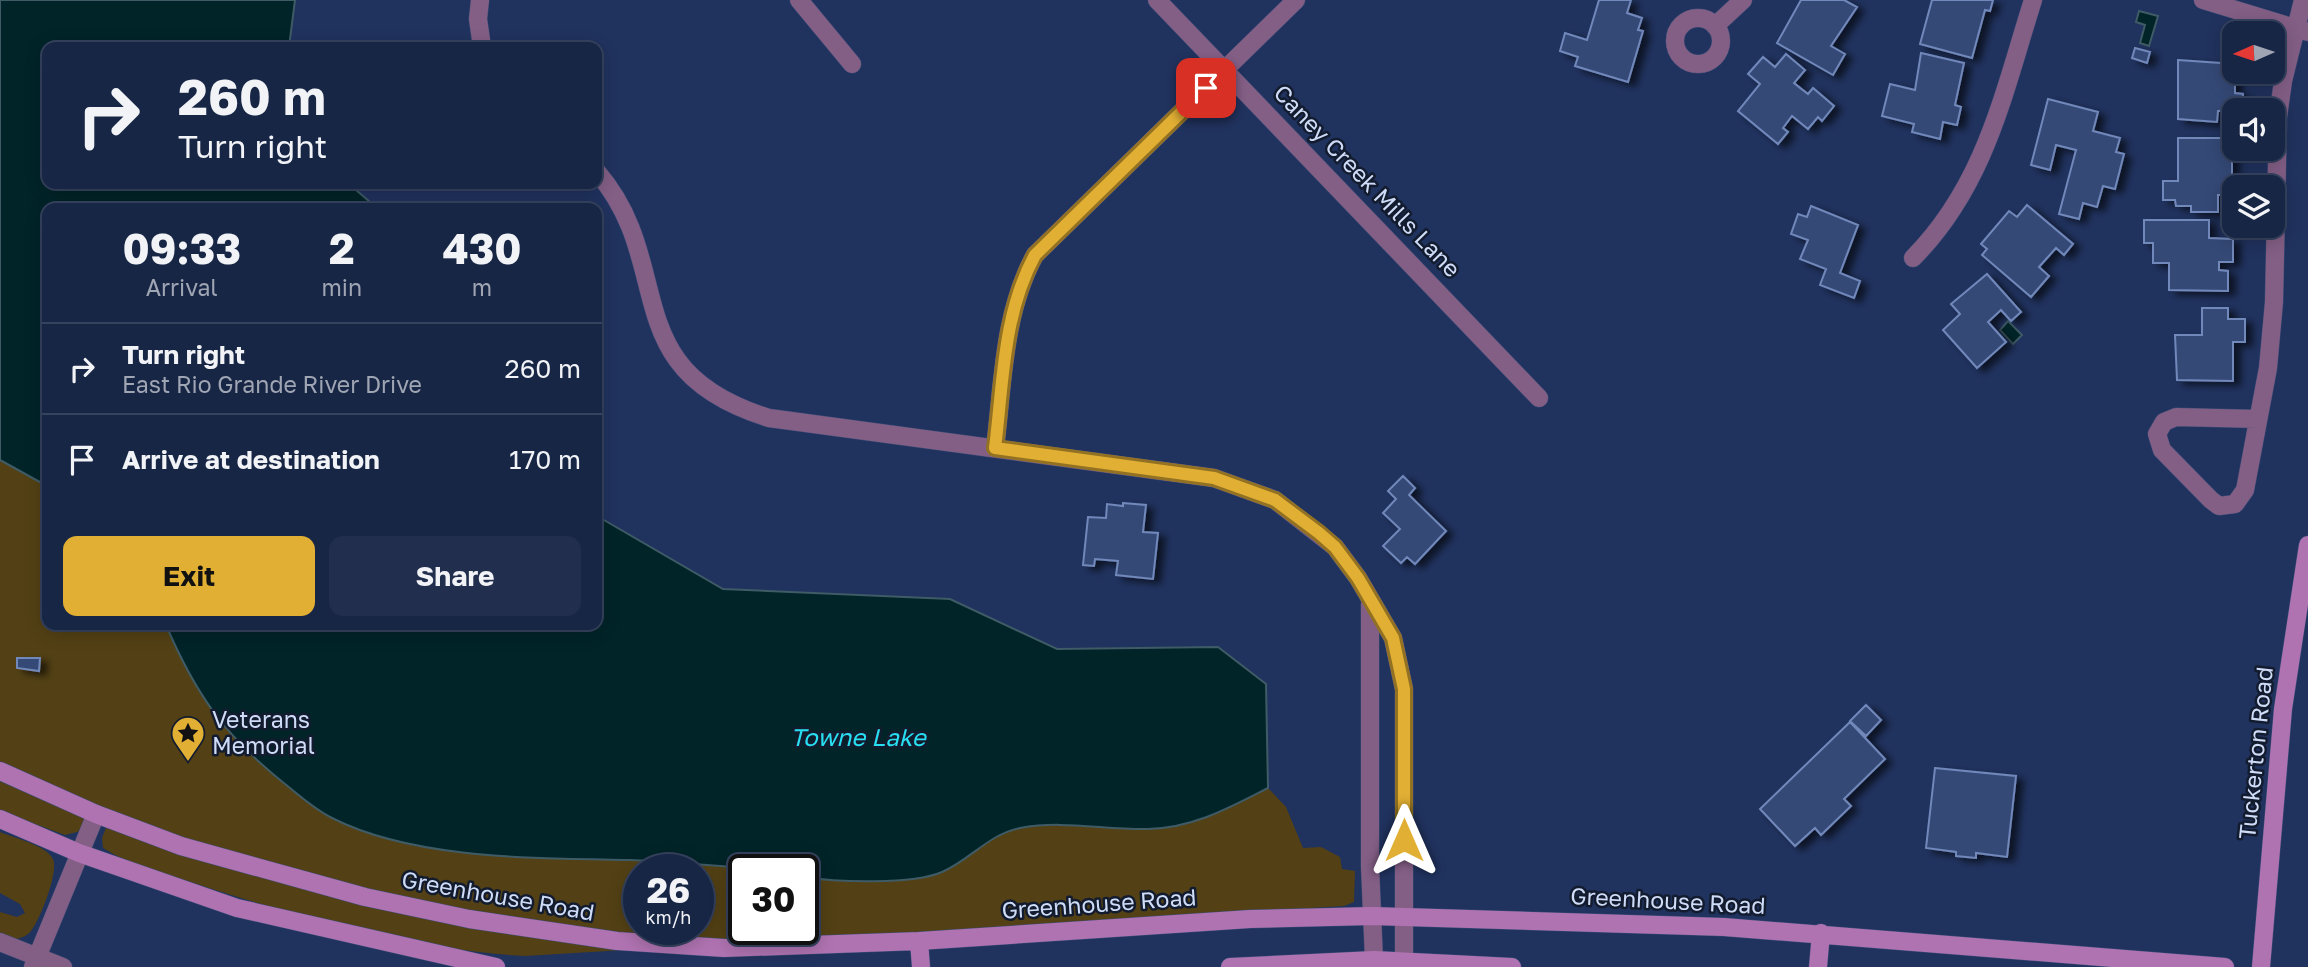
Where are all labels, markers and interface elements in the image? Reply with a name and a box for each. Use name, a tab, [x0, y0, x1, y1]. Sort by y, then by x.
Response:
north arrow	[2222, 21, 2286, 84]
map controls	[2222, 21, 2285, 238]
pin	[1176, 58, 1236, 118]
text: 260 m	[178, 67, 326, 126]
icon: arrive	[1187, 69, 1225, 107]
icon: right	[63, 70, 154, 161]
street label: Caney Creek Mills Lane	[1269, 78, 1467, 282]
button: sound	[2222, 98, 2285, 161]
text: Turn right	[178, 127, 327, 165]
button: layers	[2222, 175, 2285, 238]
text: 09:33	[122, 223, 241, 273]
text: 2	[329, 223, 355, 273]
text: 430	[442, 223, 522, 273]
text: Arrival	[146, 273, 218, 301]
text: min	[321, 273, 362, 301]
text: m	[472, 273, 492, 301]
text: Turn right	[122, 339, 245, 370]
icon: right	[63, 350, 101, 388]
text: 260 m	[505, 353, 581, 384]
text: East Rio Grande River Drive	[122, 370, 422, 398]
icon: arrive	[63, 441, 101, 479]
text: Arrive at destination	[122, 444, 380, 475]
text: 170 m	[509, 444, 581, 475]
button: Exit	[63, 536, 315, 616]
button: Share	[329, 536, 581, 616]
street label: Tuckerton Road	[2232, 665, 2278, 840]
place label: Veterans Memorial	[212, 705, 315, 759]
place icon: Veterans Memorial	[169, 714, 207, 763]
water label: Towne Lake	[790, 722, 928, 751]
position arrow	[1367, 803, 1441, 877]
speed limit sign: 30	[728, 854, 819, 945]
street label: Greenhouse Road	[400, 864, 597, 926]
text: 26	[647, 869, 690, 911]
street label: Greenhouse Road	[1570, 881, 1766, 919]
street label: Greenhouse Road	[1001, 882, 1197, 924]
text: km/h	[646, 906, 691, 928]

